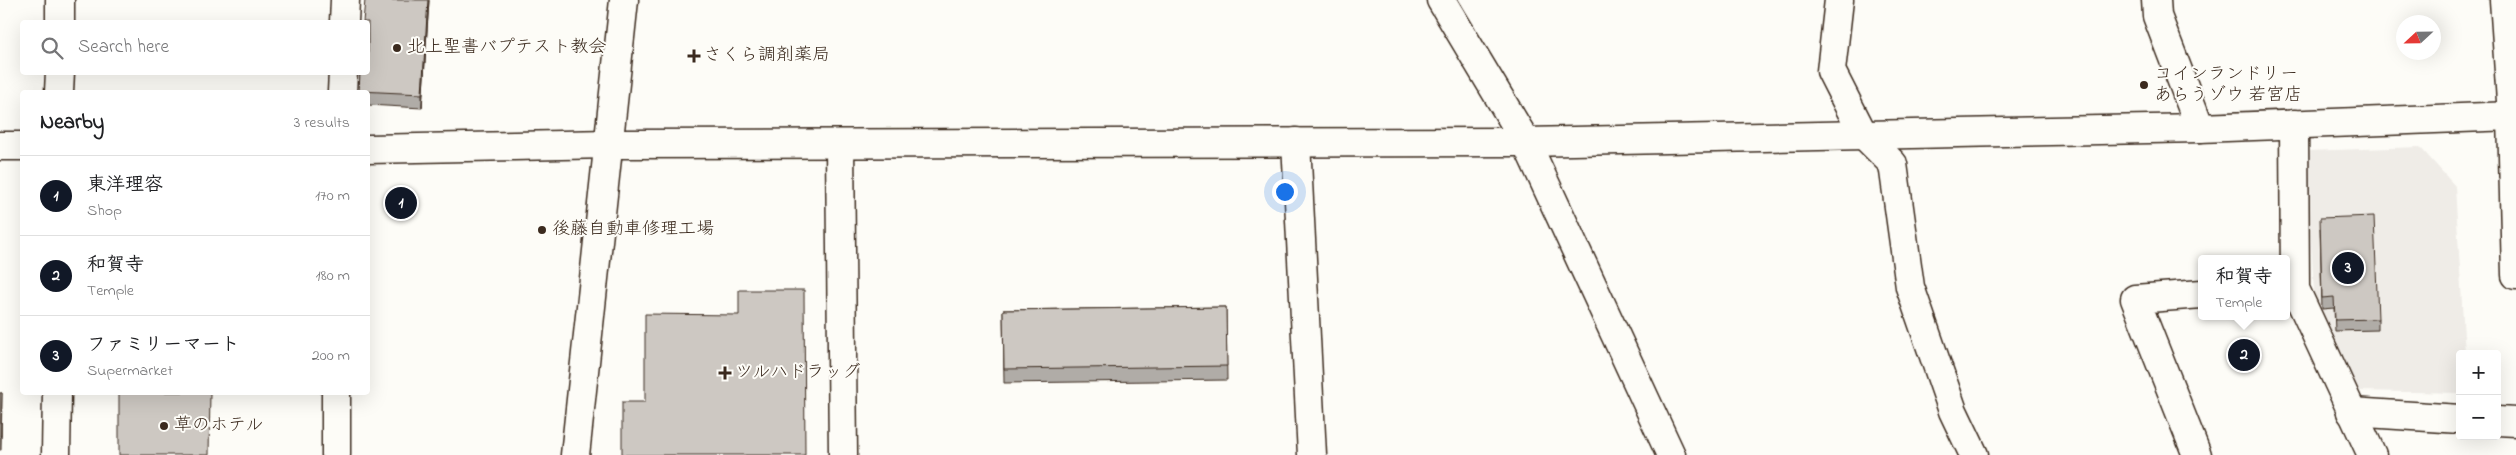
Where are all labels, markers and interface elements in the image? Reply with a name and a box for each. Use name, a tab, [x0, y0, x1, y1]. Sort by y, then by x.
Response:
north arrow	[2396, 15, 2441, 60]
search box	[20, 20, 370, 75]
icon: search	[38, 34, 66, 62]
text: Search here	[78, 34, 169, 61]
place label: 北上聖書バプテスト教会	[407, 35, 606, 61]
marker: 北上聖書バプテスト教会	[391, 42, 403, 54]
place label: さくら調剤薬局	[704, 43, 830, 69]
marker: さくら調剤薬局	[688, 50, 700, 62]
place label: コインランドリー あらうゾウ 若宮店	[2154, 62, 2302, 109]
marker: コインランドリー あらうゾウ 若宮店	[2138, 79, 2150, 91]
text: Nearby	[40, 108, 104, 138]
text: 3 results	[294, 111, 350, 135]
text: 東洋理容	[87, 172, 163, 199]
your location	[1272, 179, 1298, 205]
text: 1	[53, 184, 59, 208]
text: 170 m	[315, 184, 350, 208]
pin: 1	[385, 184, 417, 222]
text: Shop	[87, 199, 122, 223]
place label: 後藤自動車修理工場	[552, 217, 714, 243]
marker: 後藤自動車修理工場	[536, 224, 548, 236]
pin: 3	[2332, 249, 2364, 287]
text: 和賀寺	[87, 252, 144, 279]
popup	[2198, 255, 2290, 320]
text: 2	[52, 264, 60, 288]
text: 180 m	[316, 264, 350, 288]
text: 和賀寺	[2215, 264, 2273, 291]
text: Temple	[87, 279, 134, 303]
text: Temple	[2215, 291, 2262, 315]
text: ファミリーマート	[87, 332, 240, 359]
pin: 2	[2228, 336, 2260, 374]
text: 3	[53, 344, 59, 368]
text: 200 m	[312, 344, 350, 368]
map controls	[2456, 350, 2501, 440]
button: +	[2456, 350, 2501, 395]
text: Supermarket	[87, 359, 173, 383]
place label: ツルハドラッグ	[735, 360, 860, 386]
marker: ツルハドラッグ	[719, 367, 731, 379]
button: −	[2456, 395, 2501, 440]
place label: 草のホテル	[174, 413, 263, 439]
marker: 草のホテル	[158, 420, 170, 432]

